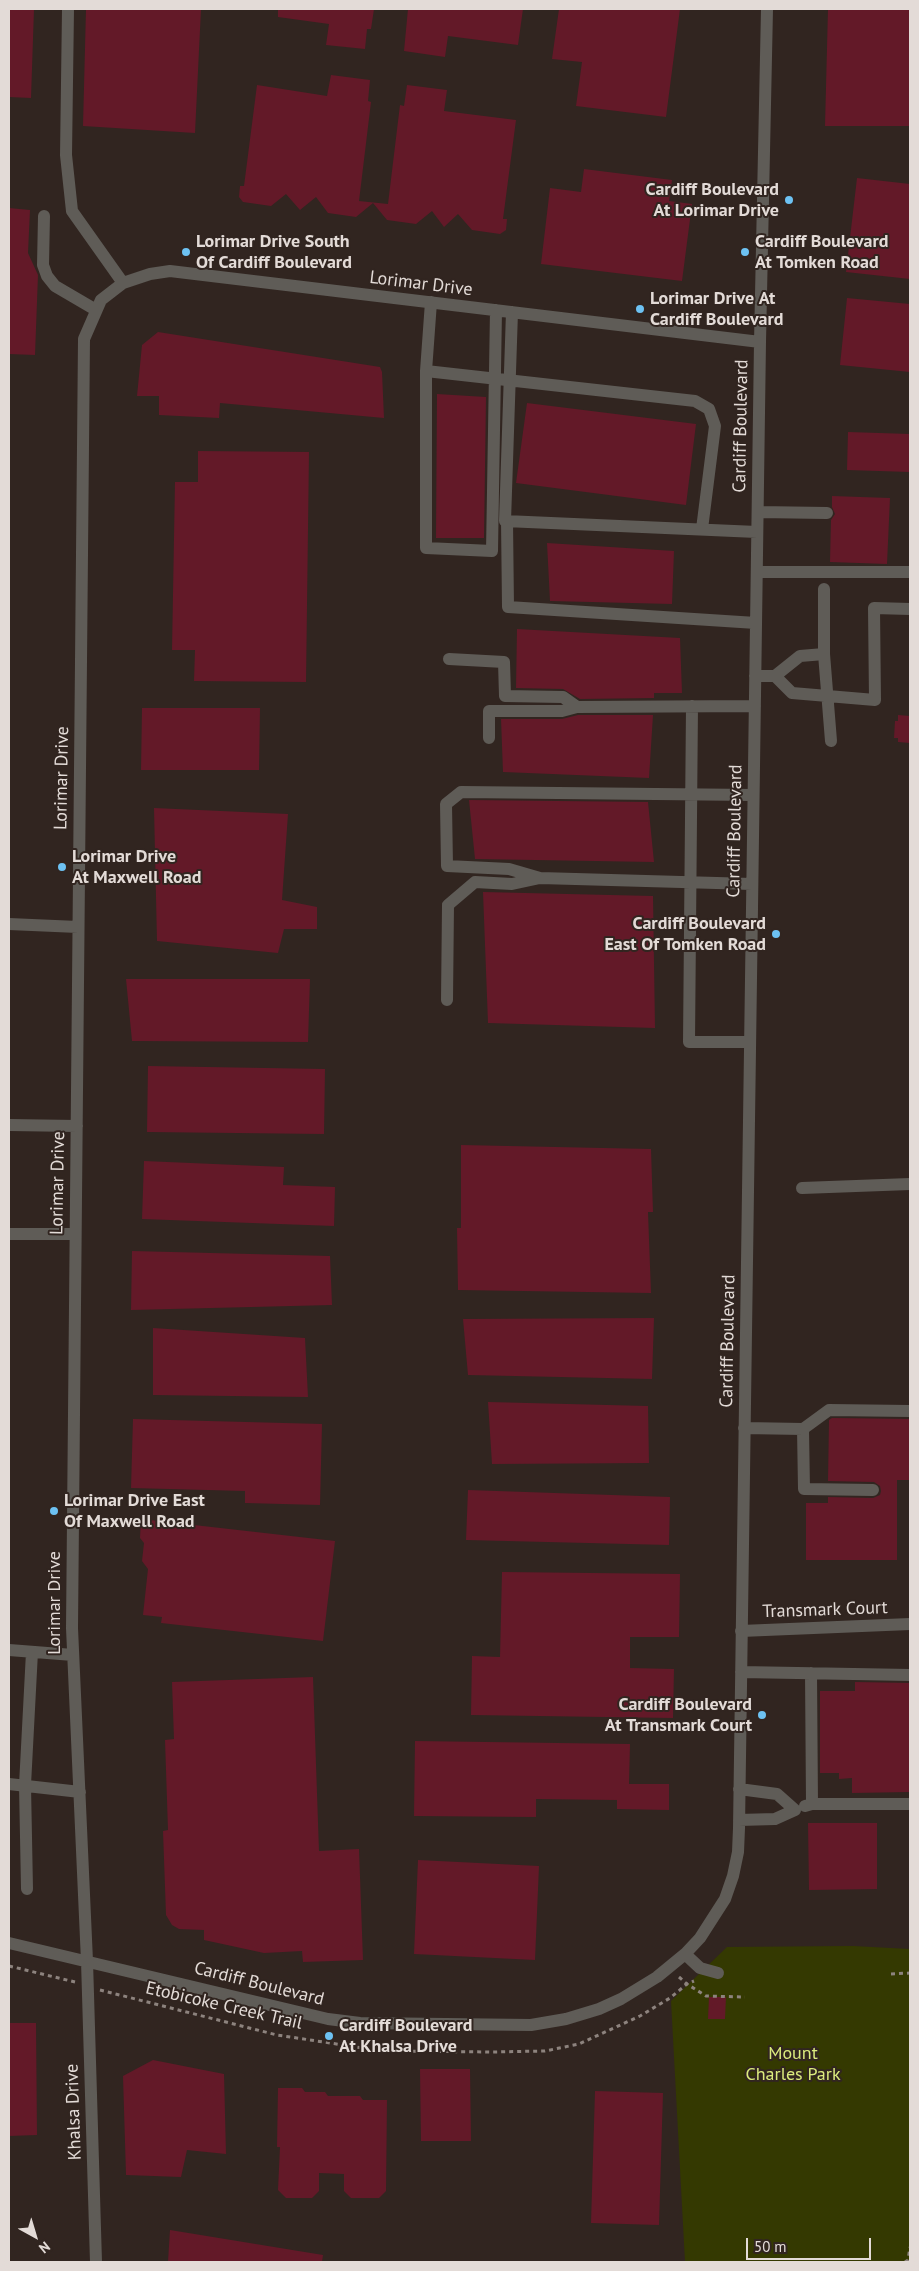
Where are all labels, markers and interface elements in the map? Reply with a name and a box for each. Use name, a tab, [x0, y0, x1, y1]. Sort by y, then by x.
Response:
place label: Cardiff Boulevard At Lorimar Drive	[646, 179, 779, 222]
marker: Cardiff Boulevard At Lorimar Drive	[783, 194, 795, 206]
place label: Lorimar Drive South Of Cardiff Boulevard	[196, 231, 352, 274]
place label: Cardiff Boulevard At Tomken Road	[755, 231, 888, 274]
marker: Lorimar Drive South Of Cardiff Boulevard	[180, 246, 192, 258]
marker: Cardiff Boulevard At Tomken Road	[739, 246, 751, 258]
street label: Lorimar Drive	[368, 267, 474, 301]
place label: Lorimar Drive At Cardiff Boulevard	[650, 288, 783, 330]
marker: Lorimar Drive At Cardiff Boulevard	[634, 303, 646, 315]
street label: Cardiff Boulevard	[729, 359, 753, 493]
street label: Lorimar Drive	[50, 726, 74, 830]
street label: Cardiff Boulevard	[723, 764, 747, 898]
place label: Lorimar Drive At Maxwell Road	[72, 846, 201, 889]
marker: Lorimar Drive At Maxwell Road	[56, 861, 68, 873]
place label: Cardiff Boulevard East Of Tomken Road	[604, 913, 766, 956]
marker: Cardiff Boulevard East Of Tomken Road	[770, 928, 782, 940]
street label: Lorimar Drive	[46, 1131, 70, 1235]
street label: Cardiff Boulevard	[716, 1274, 740, 1408]
place label: Lorimar Drive East Of Maxwell Road	[64, 1490, 205, 1532]
marker: Lorimar Drive East Of Maxwell Road	[48, 1505, 60, 1517]
street label: Lorimar Drive	[44, 1551, 66, 1655]
street label: Transmark Court	[762, 1597, 888, 1623]
place label: Cardiff Boulevard At Transmark Court	[605, 1694, 752, 1736]
marker: Cardiff Boulevard At Transmark Court	[756, 1709, 768, 1721]
street label: Cardiff Boulevard	[192, 1957, 326, 2011]
street label: Etobicoke Creek Trail	[143, 1977, 305, 2035]
place label: Cardiff Boulevard At Khalsa Drive	[339, 2015, 472, 2058]
marker: Cardiff Boulevard At Khalsa Drive	[323, 2030, 335, 2042]
park label: Mount Charles Park	[745, 2043, 841, 2086]
street label: Khalsa Drive	[62, 2063, 86, 2161]
north arrow	[10, 2211, 60, 2261]
scale bar	[749, 2228, 874, 2260]
text: 50 m	[754, 2237, 787, 2256]
text: N	[35, 2238, 54, 2258]

